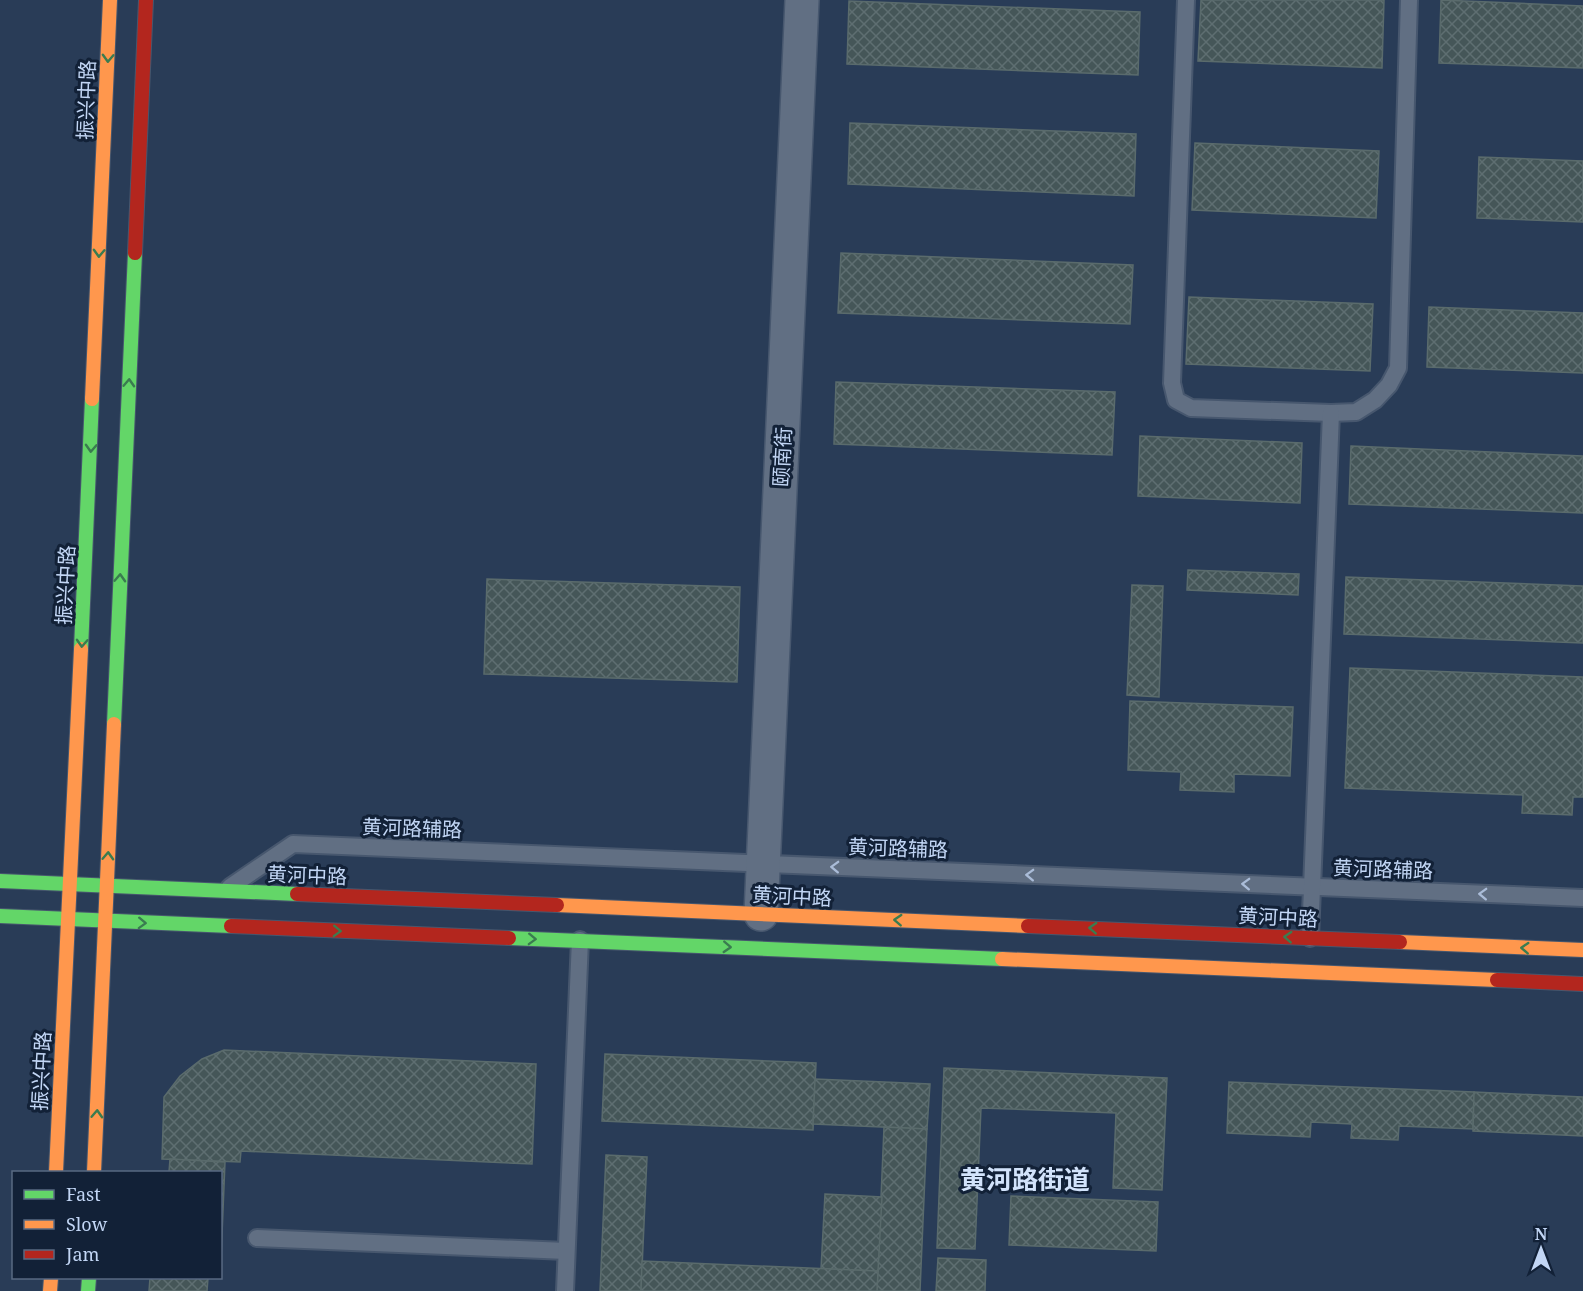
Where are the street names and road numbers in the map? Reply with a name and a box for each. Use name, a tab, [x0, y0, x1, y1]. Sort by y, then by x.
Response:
street label: 振兴中路	[71, 60, 101, 140]
street label: 颐南街	[767, 426, 797, 488]
street label: 振兴中路	[49, 544, 81, 626]
street label: 黄河路辅路	[362, 813, 462, 843]
street label: 黄河路辅路	[848, 833, 948, 863]
street label: 黄河路辅路	[1333, 854, 1433, 884]
street label: 黄河中路	[267, 860, 347, 890]
street label: 黄河中路	[751, 880, 833, 912]
street label: 黄河中路	[1237, 901, 1319, 933]
street label: 振兴中路	[25, 1030, 57, 1112]

